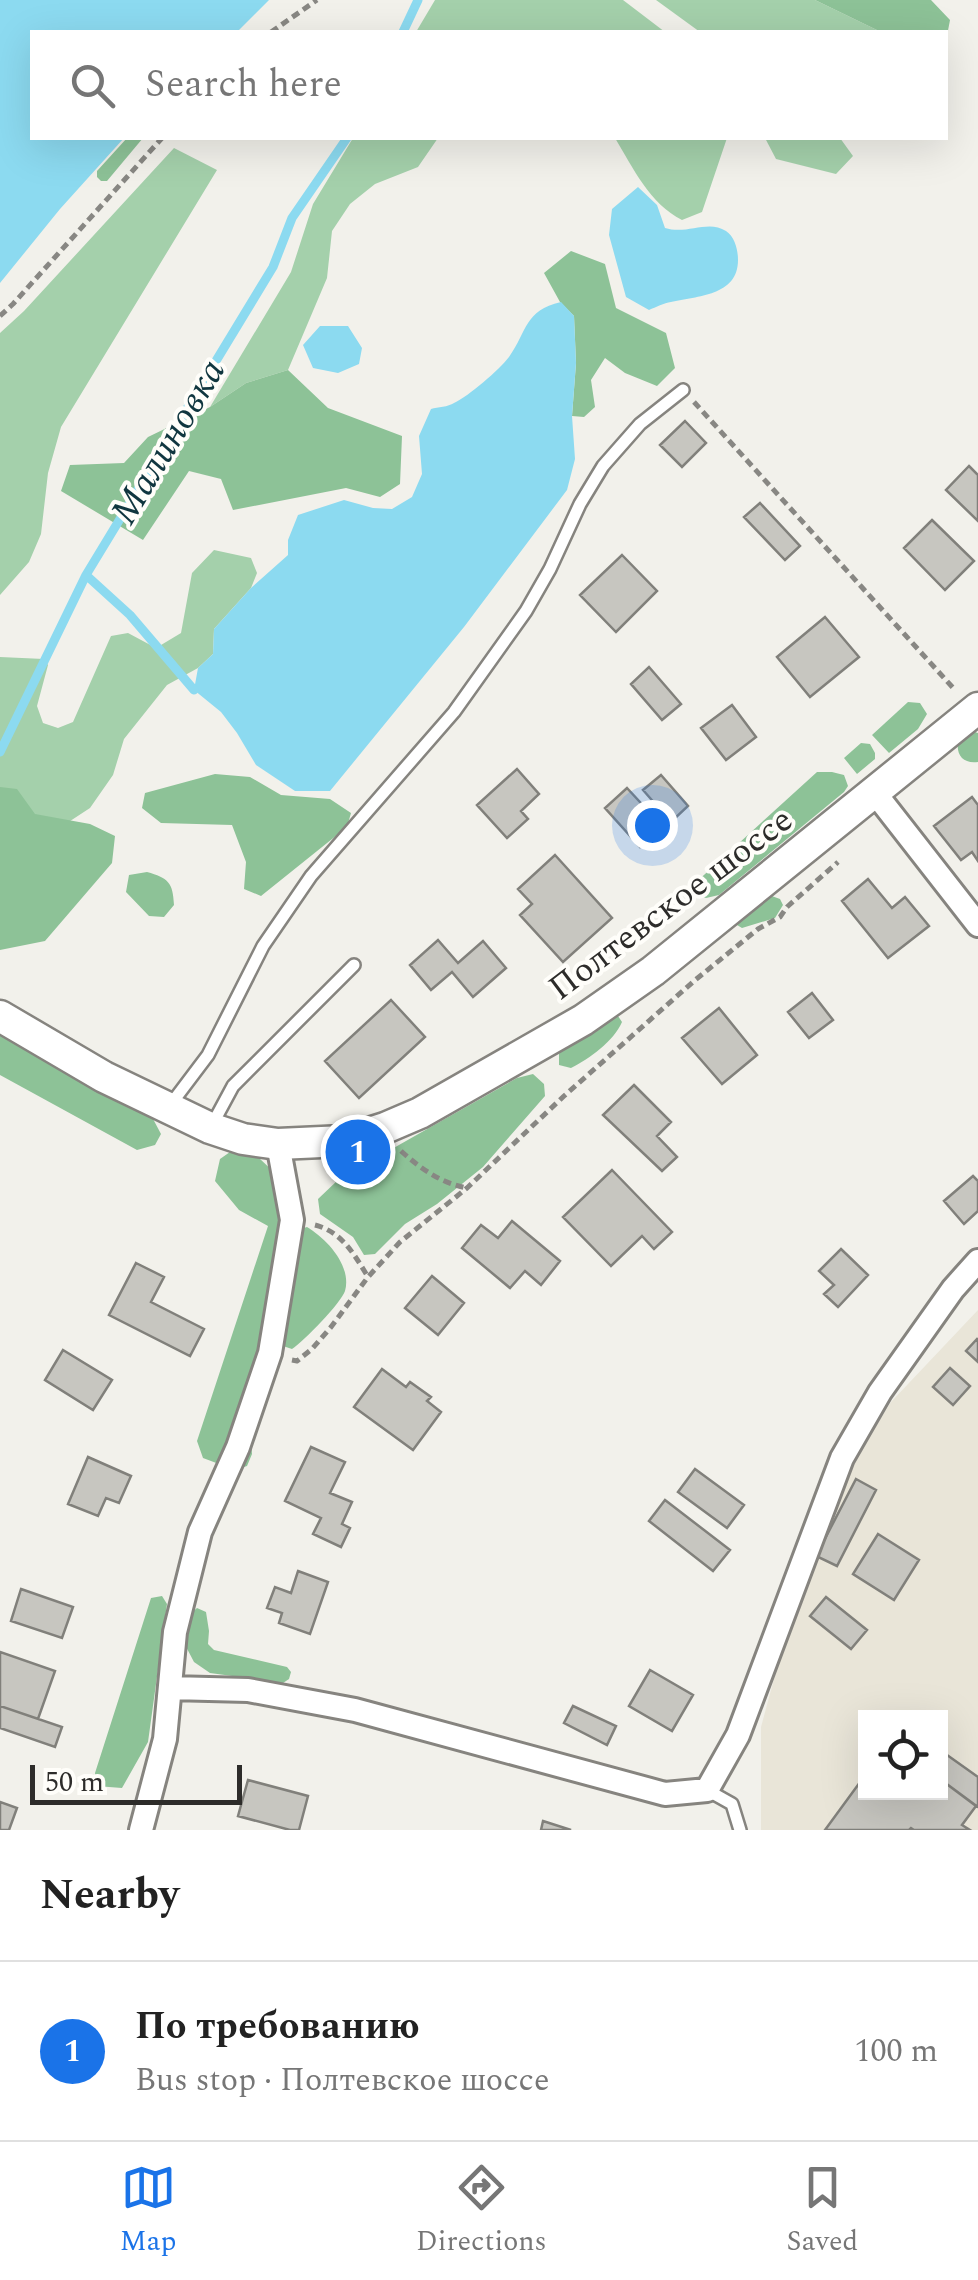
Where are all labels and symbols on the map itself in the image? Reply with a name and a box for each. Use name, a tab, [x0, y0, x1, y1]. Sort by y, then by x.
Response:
water label: Малиновка	[96, 348, 241, 536]
street label: Полтевское шоссе	[537, 794, 804, 1014]
your location	[627, 800, 678, 851]
pin: 1	[326, 1114, 390, 1190]
scale bar	[30, 1760, 242, 1804]

